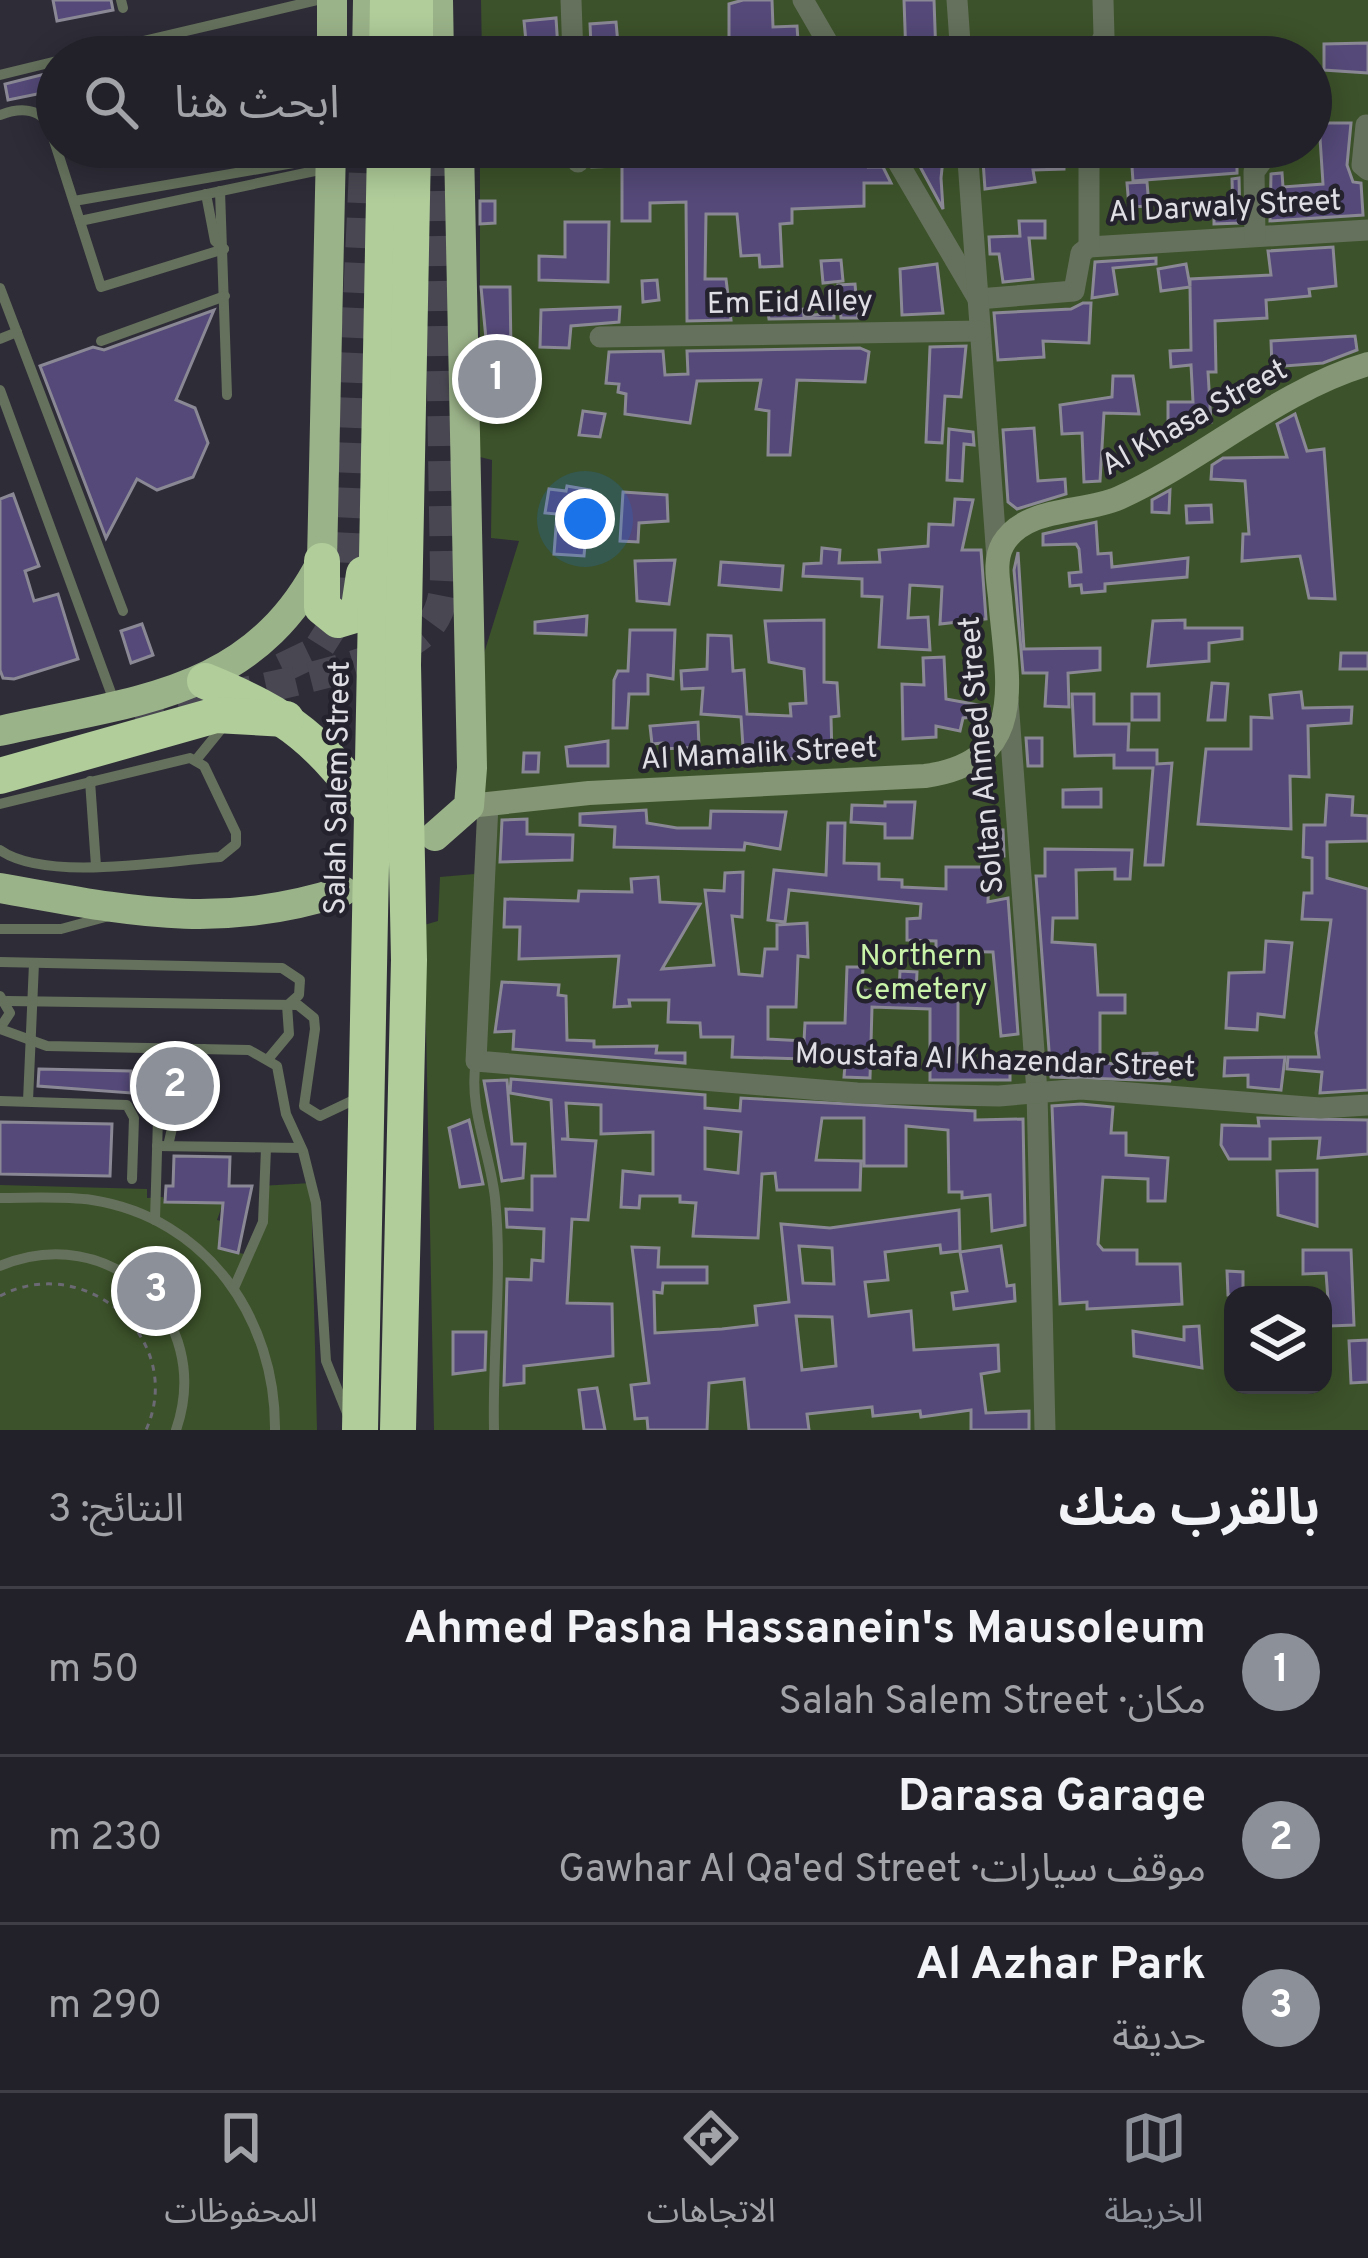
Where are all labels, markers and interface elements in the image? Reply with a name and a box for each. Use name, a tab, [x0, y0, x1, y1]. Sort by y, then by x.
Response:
search box	[36, 36, 1332, 168]
icon: search	[78, 69, 144, 135]
text: ابحث هنا	[174, 77, 340, 134]
street label: Al Darwaly Street	[1107, 183, 1343, 233]
street label: Em Eid Alley	[707, 284, 873, 324]
pin: 1	[458, 334, 536, 424]
street label: Al Khasa Street	[1095, 353, 1295, 485]
your location	[555, 489, 615, 549]
street label: Soltan Ahmed Street	[952, 615, 1014, 895]
street label: Salah Salem Street	[318, 660, 360, 916]
street label: Al Mamalik Street	[640, 730, 878, 780]
park label: Northern Cemetery	[855, 939, 988, 1010]
street label: Moustafa Al Khazendar Street	[794, 1037, 1196, 1087]
pin: 2	[136, 1041, 214, 1131]
pin: 3	[117, 1246, 195, 1336]
map controls	[1224, 1286, 1332, 1394]
button: layers	[1224, 1286, 1332, 1394]
text: بالقرب منك	[1059, 1479, 1320, 1544]
text: النتائج: 3	[48, 1487, 184, 1536]
text: Ahmed Pasha Hassanein's Mausoleum	[404, 1602, 1206, 1659]
text: 50 m	[48, 1647, 139, 1696]
text: 1	[1273, 1647, 1289, 1696]
text: مكان · Salah Salem Street	[779, 1679, 1206, 1728]
text: Darasa Garage	[898, 1770, 1206, 1827]
text: 230 m	[48, 1815, 162, 1864]
text: 2	[1269, 1815, 1293, 1864]
text: موقف سيارات · Gawhar Al Qa'ed Street	[558, 1847, 1206, 1896]
text: Al Azhar Park	[916, 1938, 1206, 1995]
text: 290 m	[48, 1983, 162, 2032]
text: 3	[1269, 1983, 1293, 2032]
text: حديقة	[1112, 2015, 1206, 2064]
tab: المحفوظات	[165, 2105, 318, 2246]
tab: الاتجاهات	[647, 2105, 776, 2246]
tab: الخريطة	[1105, 2105, 1203, 2246]

